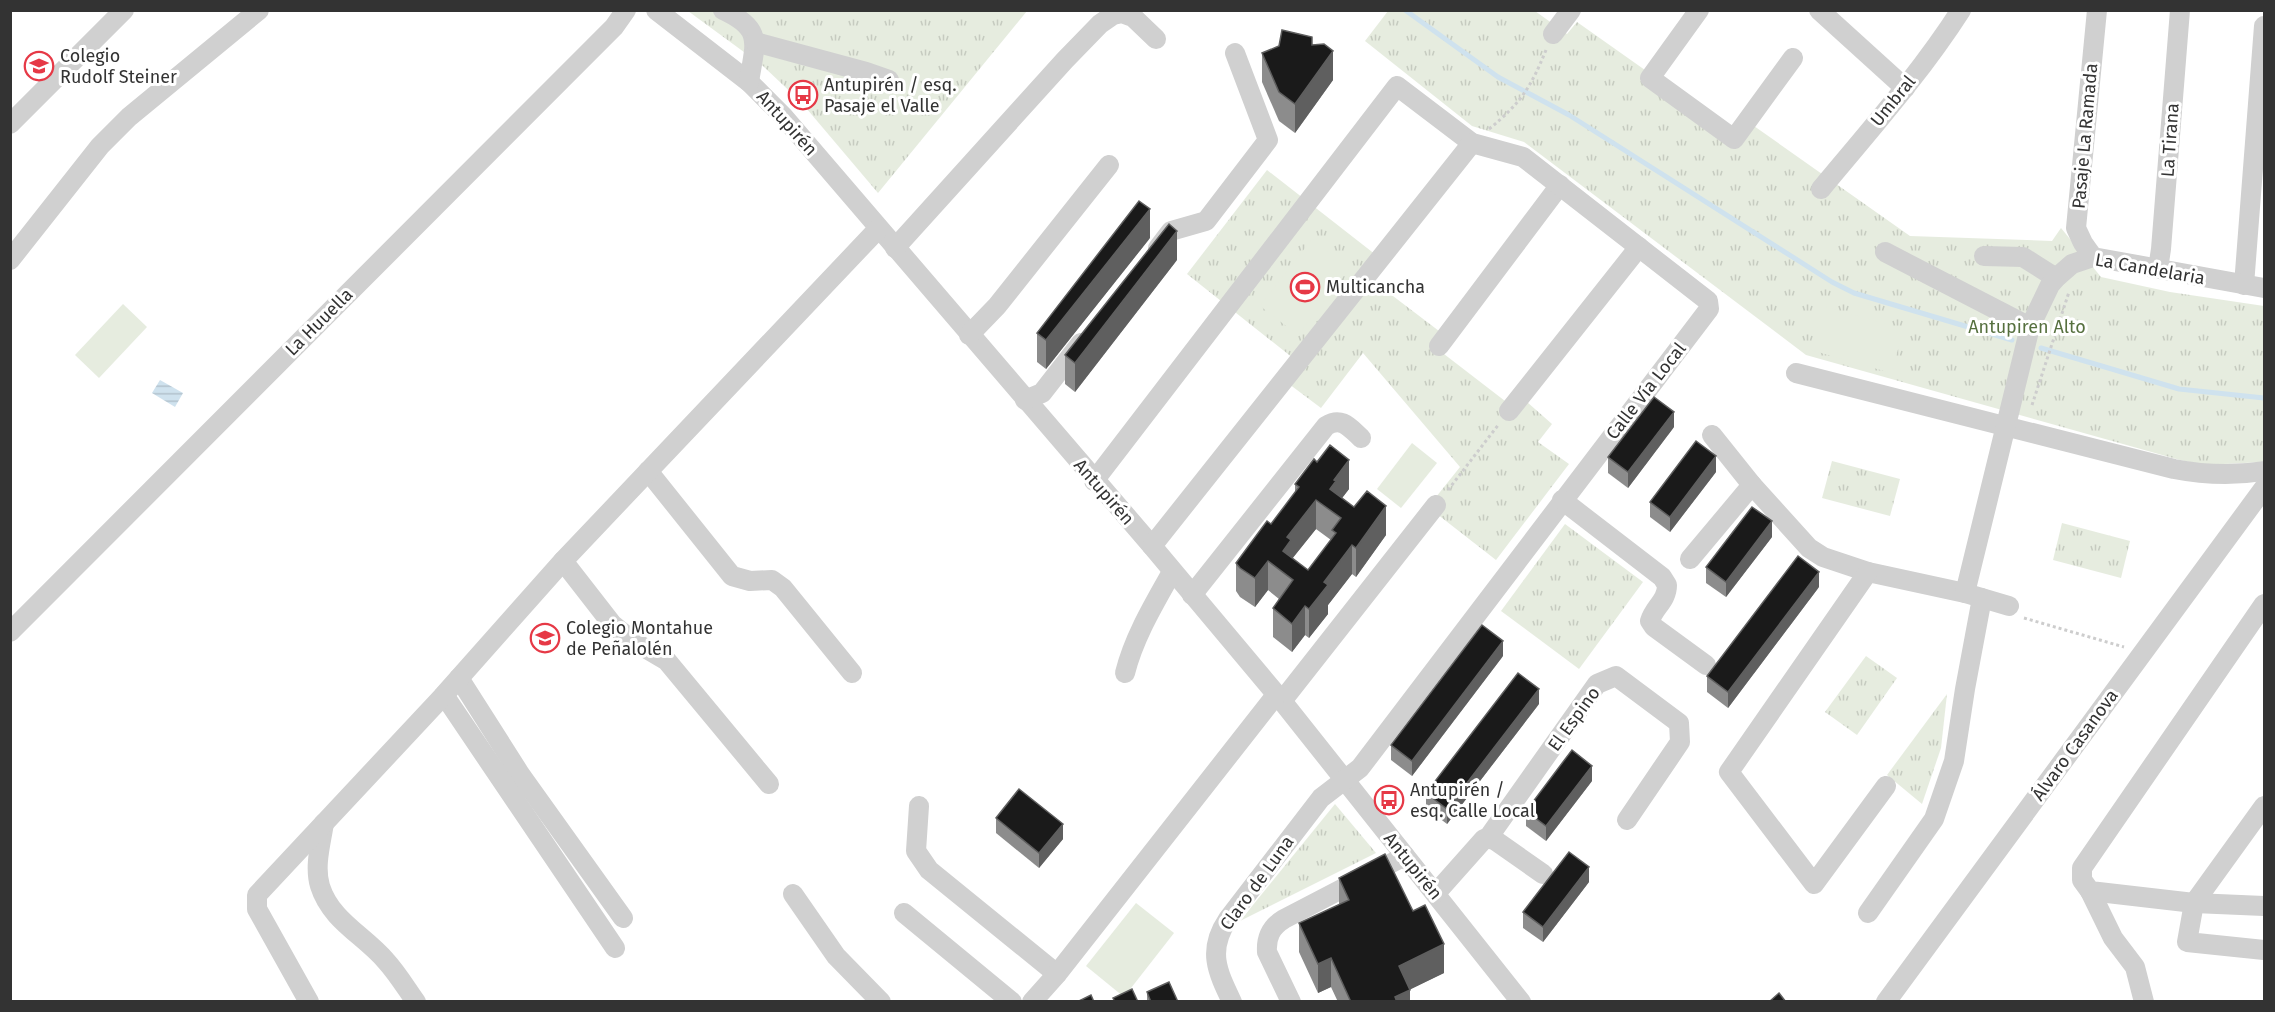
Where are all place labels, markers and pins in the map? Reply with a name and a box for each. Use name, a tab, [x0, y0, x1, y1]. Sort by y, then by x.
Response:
place label: Colegio Rudolf Steiner	[60, 45, 177, 88]
school or university icon: Colegio Rudolf Steiner	[23, 50, 55, 82]
place label: Antupirén / esq. Pasaje el Valle	[824, 74, 957, 117]
bus stop icon: Antupirén / esq. Pasaje el Valle	[787, 79, 819, 111]
sports icon: Multicancha	[1289, 271, 1321, 303]
place label: Multicancha	[1326, 276, 1425, 298]
place label: Colegio Montahue de Peñalolén	[566, 617, 713, 660]
school or university icon: Colegio Montahue de Peñalolén	[529, 622, 561, 654]
place label: Antupirén / esq. Calle Local	[1410, 779, 1535, 822]
bus stop icon: Antupirén / esq. Calle Local	[1373, 784, 1405, 816]

